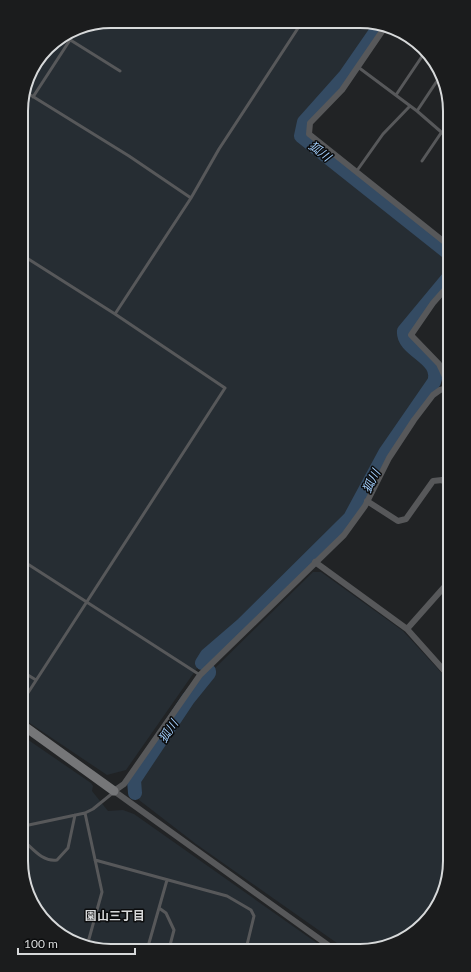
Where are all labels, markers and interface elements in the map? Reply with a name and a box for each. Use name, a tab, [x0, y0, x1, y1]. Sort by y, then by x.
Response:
water label: 狐川	[306, 138, 336, 166]
water label: 狐川	[359, 465, 384, 495]
water label: 狐川	[155, 715, 182, 745]
district label: 園山三丁目	[85, 908, 145, 923]
scale bar	[18, 930, 135, 956]
text: 100 m	[24, 936, 58, 951]

